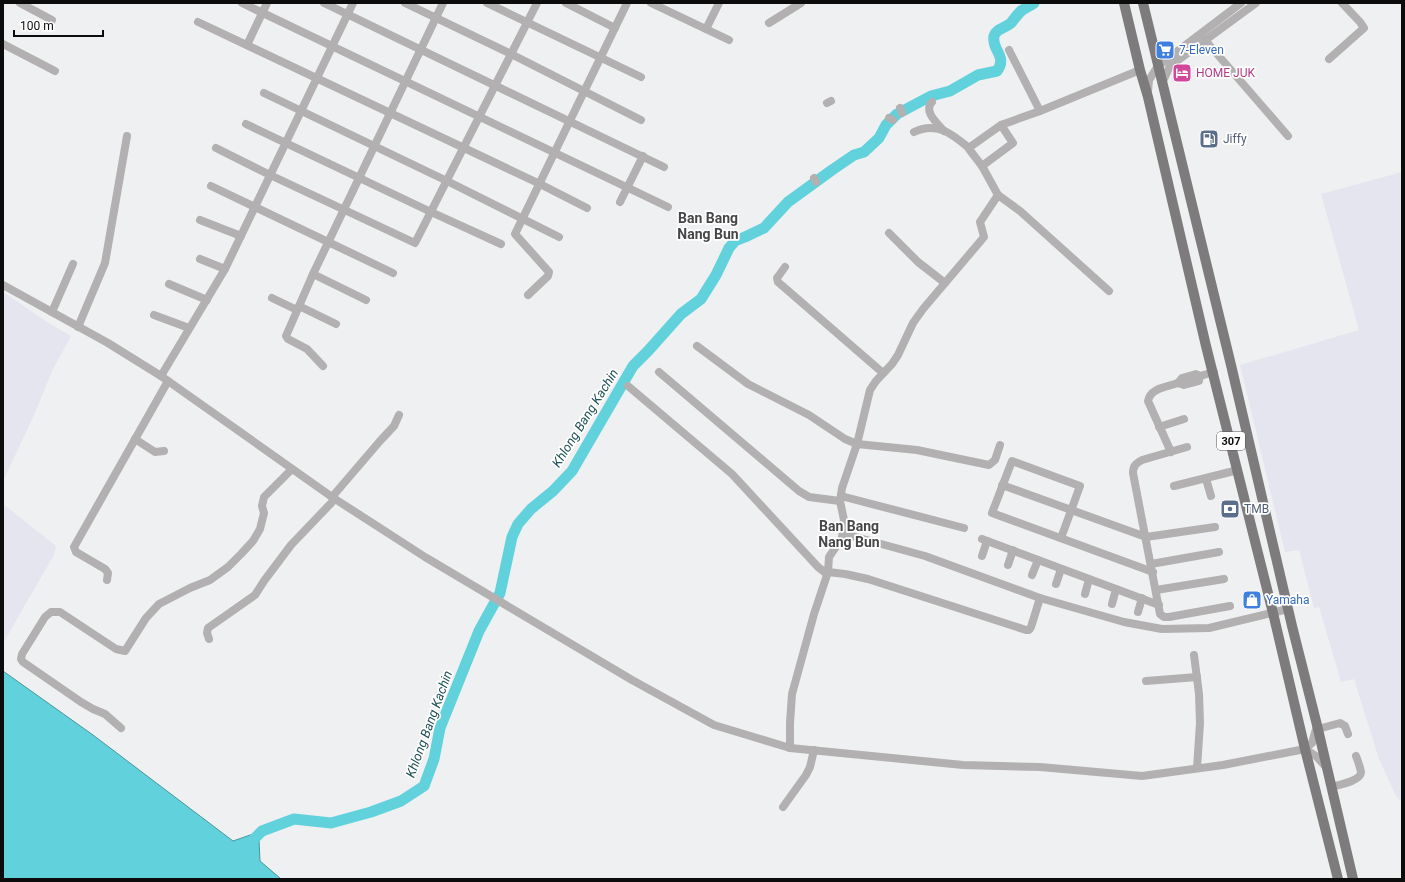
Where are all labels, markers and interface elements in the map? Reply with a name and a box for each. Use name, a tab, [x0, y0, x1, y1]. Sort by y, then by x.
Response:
scale bar	[14, 12, 103, 38]
text: 100 m	[20, 19, 54, 33]
supermarket icon: 7-Eleven	[1154, 39, 1176, 61]
place label: 7-Eleven	[1179, 43, 1224, 57]
hotel icon: HOME JUK	[1171, 62, 1193, 84]
place label: HOME JUK	[1196, 66, 1255, 80]
fuel station icon: Jiffy	[1198, 128, 1220, 150]
place label: Jiffy	[1223, 132, 1247, 146]
district label: Ban Bang Nang Bun	[677, 210, 739, 242]
water label: Khlong Bang Kachin	[549, 366, 621, 470]
road number: 307	[1217, 432, 1245, 450]
bank icon: TMB	[1219, 498, 1241, 520]
place label: TMB	[1244, 502, 1269, 516]
district label: Ban Bang Nang Bun	[818, 518, 880, 550]
shop icon: Yamaha	[1241, 589, 1263, 611]
place label: Yamaha	[1266, 593, 1310, 607]
water label: Khlong Bang Kachin	[403, 668, 455, 780]

